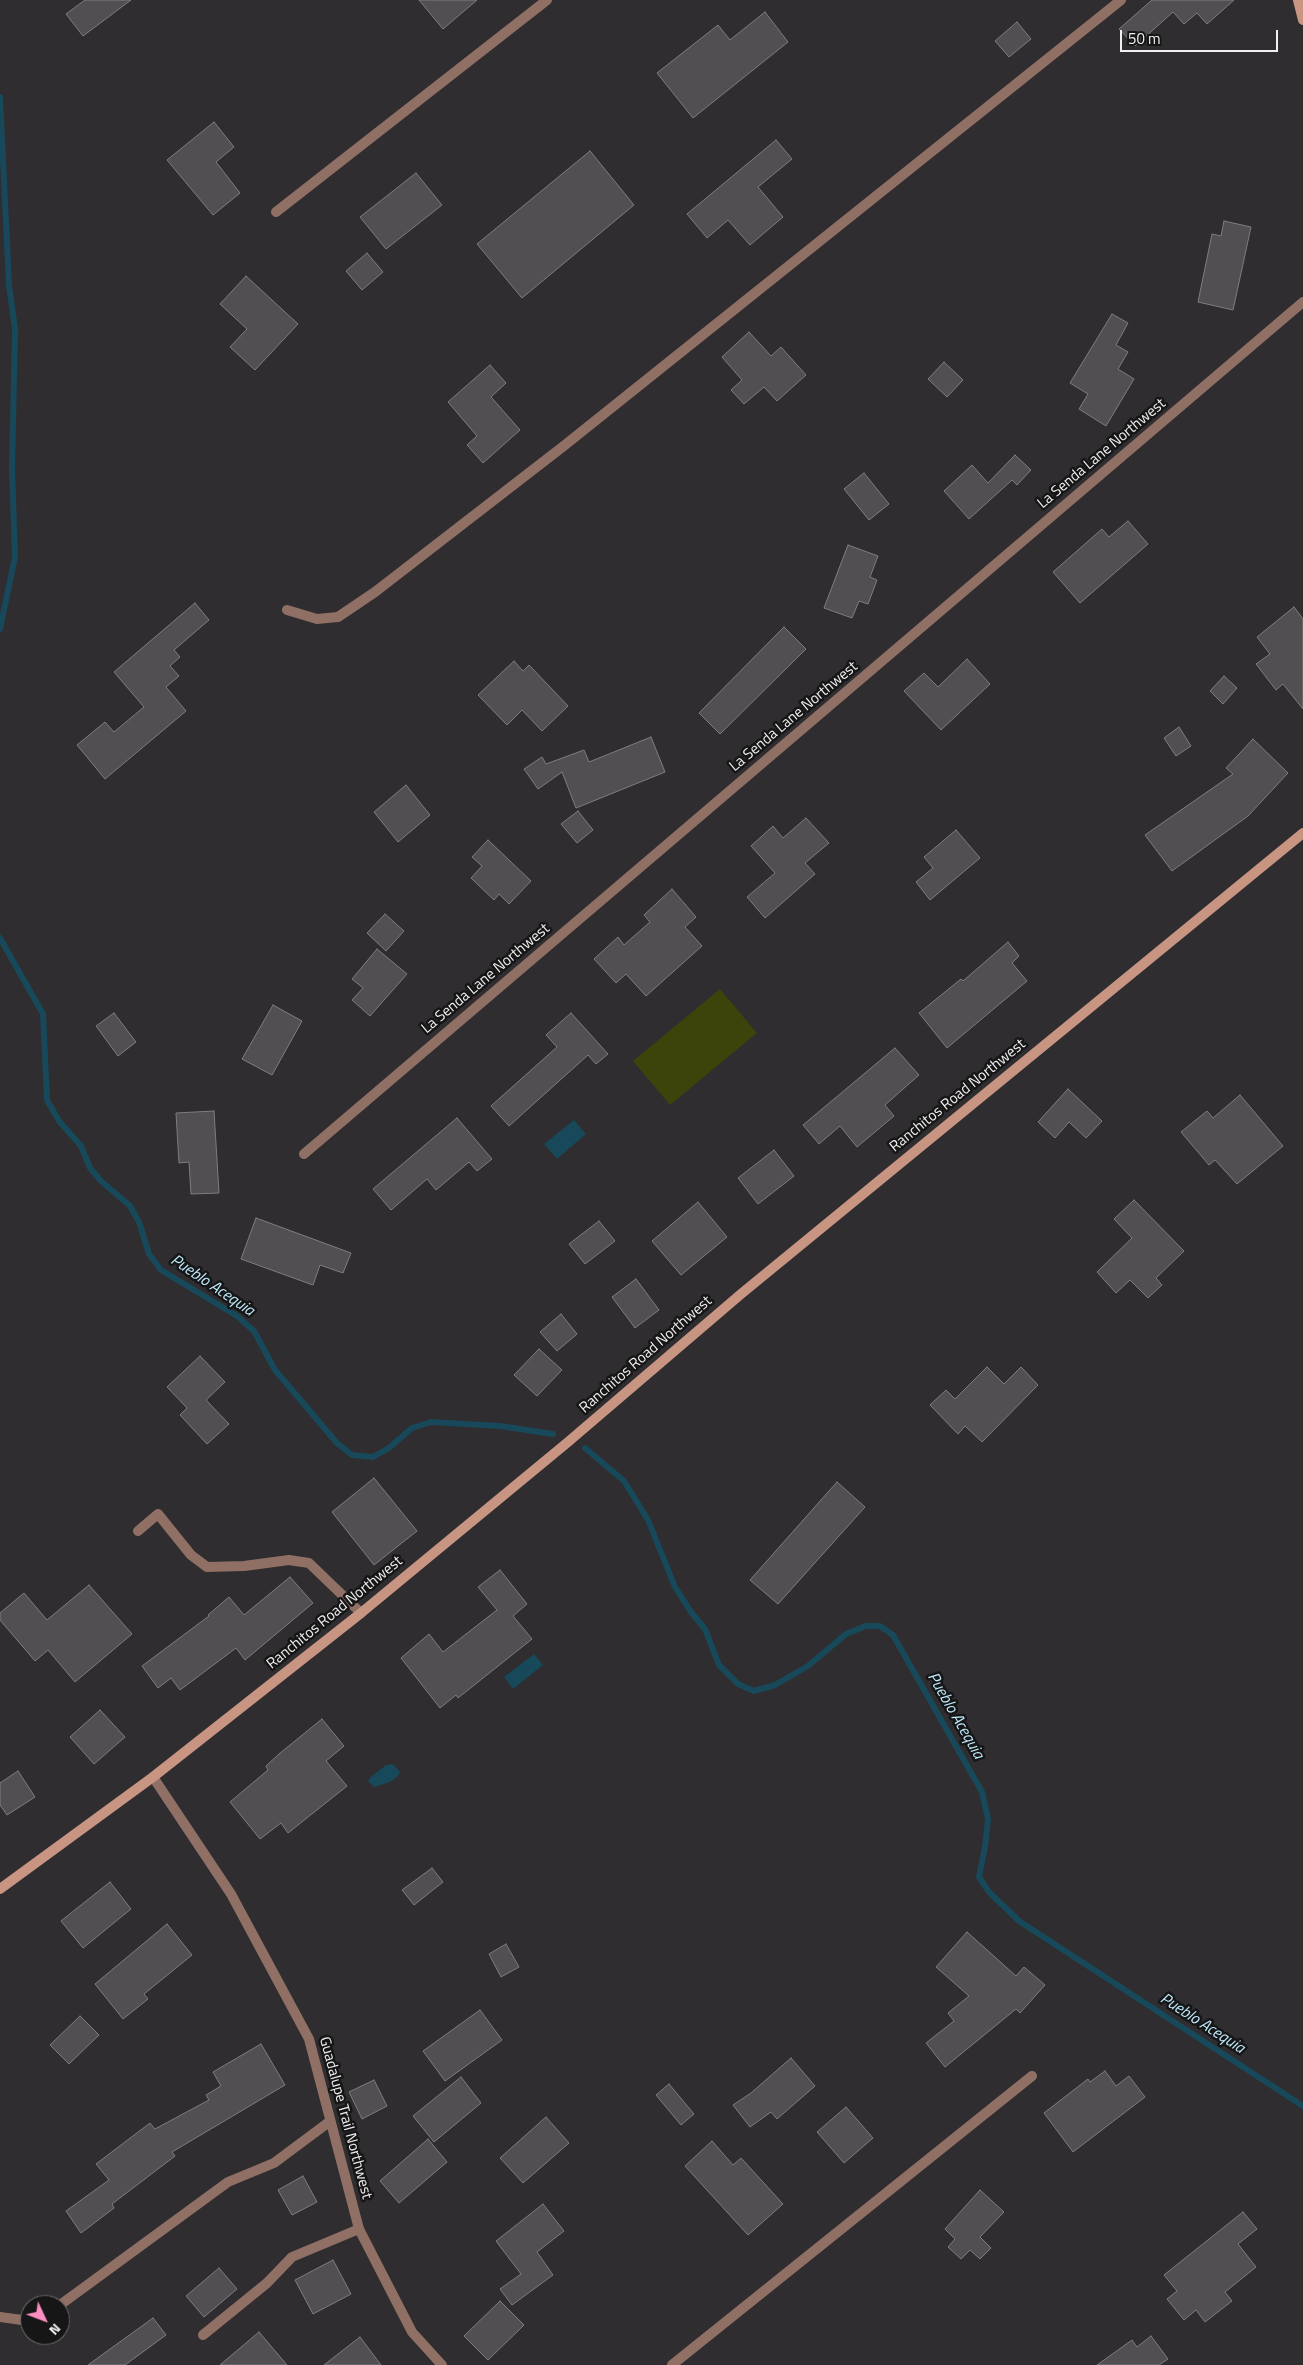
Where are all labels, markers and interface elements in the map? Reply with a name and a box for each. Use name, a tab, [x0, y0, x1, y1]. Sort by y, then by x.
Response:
scale bar	[1123, 20, 1280, 52]
text: 50 m	[1128, 27, 1161, 50]
street label: La Senda Lane Northwest	[1034, 395, 1170, 513]
street label: La Senda Lane Northwest	[726, 658, 862, 776]
street label: La Senda Lane Northwest	[418, 920, 554, 1038]
street label: Ranchitos Road Northwest	[886, 1036, 1030, 1156]
water label: Pueblo Acequia	[167, 1251, 257, 1321]
street label: Ranchitos Road Northwest	[576, 1293, 716, 1417]
street label: Ranchitos Road Northwest	[263, 1553, 407, 1673]
water label: Pueblo Acequia	[923, 1669, 987, 1763]
water label: Pueblo Acequia	[1156, 1990, 1248, 2058]
street label: Guadalupe Trail Northwest	[315, 2035, 375, 2201]
north arrow	[20, 2295, 70, 2345]
text: N	[45, 2319, 67, 2341]

